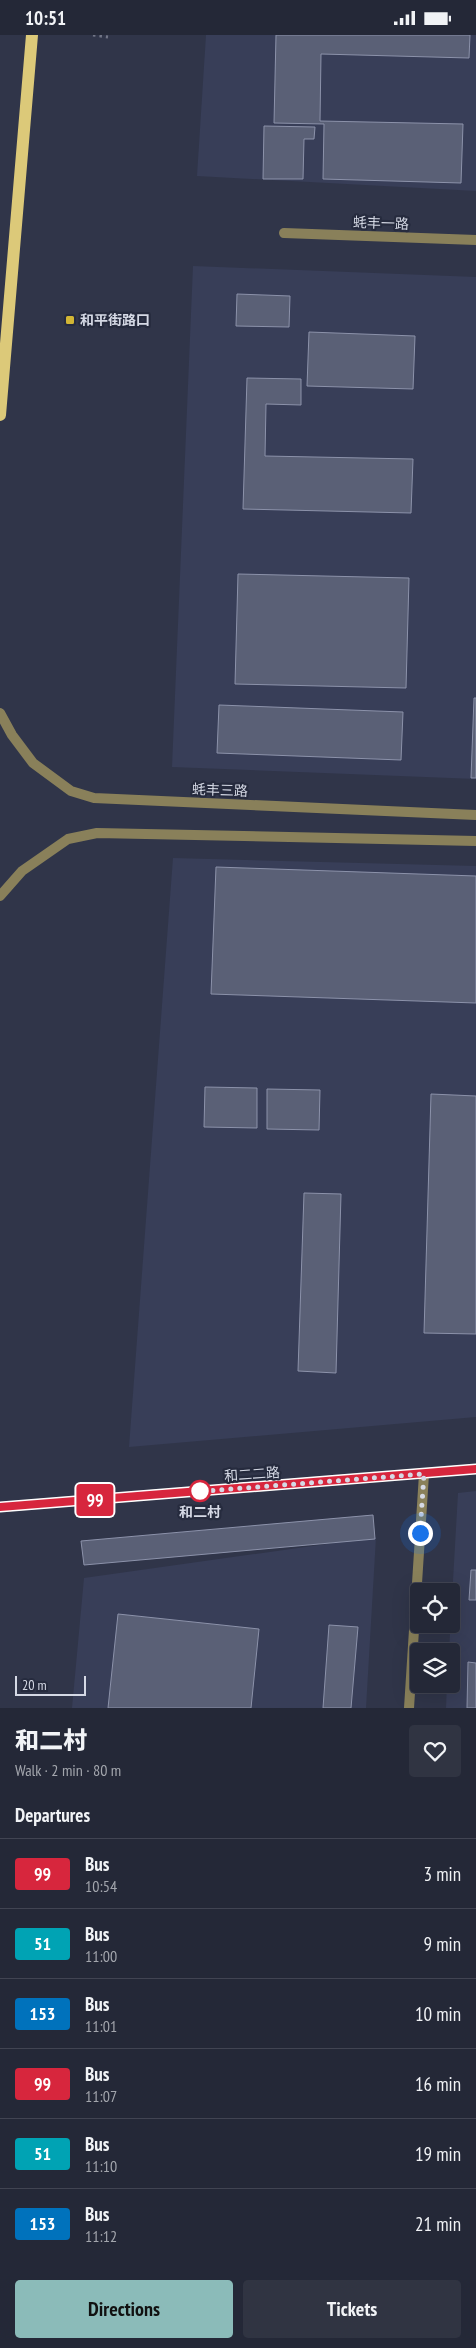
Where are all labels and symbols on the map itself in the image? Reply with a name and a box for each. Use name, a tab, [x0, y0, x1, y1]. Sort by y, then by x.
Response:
street label: 蚝丰一路	[353, 213, 409, 233]
place label: 和平街路口	[80, 311, 150, 329]
marker: 和平街路口	[64, 314, 76, 326]
street label: 蚝丰三路	[192, 780, 248, 800]
street label: 和二二路	[223, 1463, 281, 1485]
marker: 和二村	[189, 1480, 211, 1502]
line badge: 99	[72, 1484, 118, 1516]
place label: 和二村	[179, 1503, 221, 1521]
your location	[408, 1521, 433, 1546]
scale bar	[15, 1673, 86, 1696]

